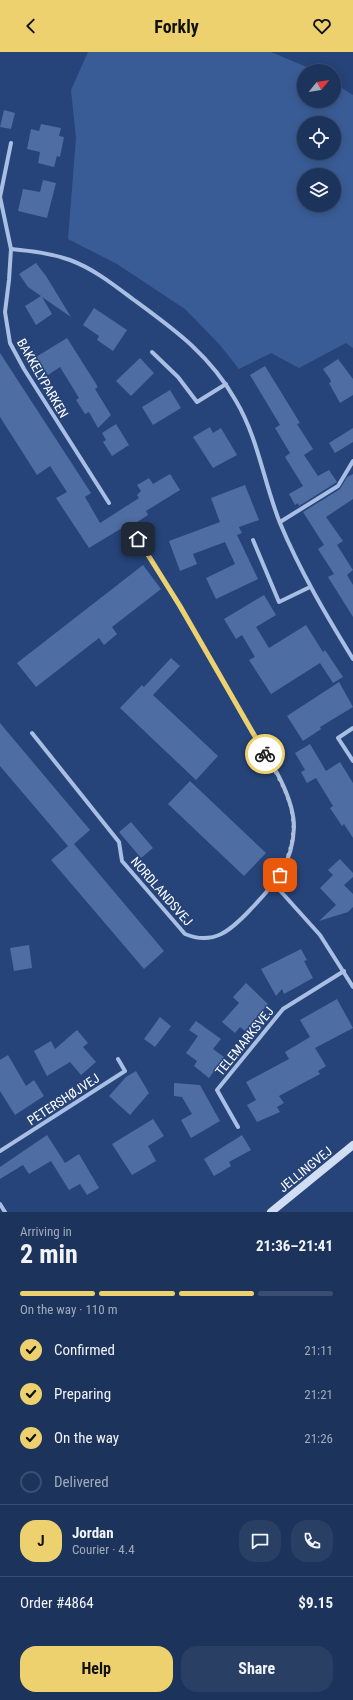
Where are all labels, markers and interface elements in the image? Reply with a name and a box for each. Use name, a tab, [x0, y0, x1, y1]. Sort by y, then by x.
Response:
icon: back	[20, 15, 42, 37]
icon: heart	[311, 15, 333, 37]
text: Forkly	[154, 16, 199, 37]
north arrow	[297, 64, 341, 108]
map controls	[297, 64, 341, 212]
button: locate	[297, 116, 341, 160]
button: layers	[297, 168, 341, 212]
street label: BAKKELYPARKEN	[14, 336, 71, 421]
pin	[121, 522, 155, 556]
icon: home	[127, 528, 149, 550]
courier	[245, 734, 285, 774]
icon: bike	[254, 743, 276, 765]
street label: NORDLANDSVEJ	[128, 854, 196, 929]
pin	[263, 858, 297, 892]
icon: bag	[269, 864, 291, 886]
street label: TELEMARKSVEJ	[212, 1004, 277, 1079]
street label: PETERSHØJVEJ	[24, 1071, 102, 1128]
street label: JELLINGVEJ	[276, 1143, 335, 1195]
text: Arriving in	[20, 1224, 72, 1239]
text: 21:36–21:41	[256, 1237, 333, 1255]
text: 2 min	[20, 1239, 78, 1269]
text: On the way · 110 m	[20, 1302, 117, 1317]
icon: check	[20, 1339, 42, 1361]
text: Confirmed	[54, 1341, 115, 1359]
text: 21:11	[304, 1343, 333, 1358]
icon: check	[20, 1383, 42, 1405]
text: Preparing	[54, 1385, 111, 1403]
text: 21:21	[304, 1387, 333, 1402]
icon: check	[20, 1427, 42, 1449]
text: On the way	[54, 1429, 119, 1447]
text: 21:26	[304, 1431, 333, 1446]
text: Delivered	[54, 1473, 109, 1491]
button: chat	[239, 1520, 281, 1562]
button: phone	[291, 1520, 333, 1562]
text: Jordan	[72, 1524, 114, 1542]
text: J	[37, 1532, 45, 1550]
text: Courier · 4.4	[72, 1542, 135, 1557]
text: Order #4864	[20, 1594, 94, 1612]
text: $9.15	[298, 1594, 333, 1612]
button: Help	[20, 1646, 173, 1692]
button: Share	[181, 1646, 333, 1692]

